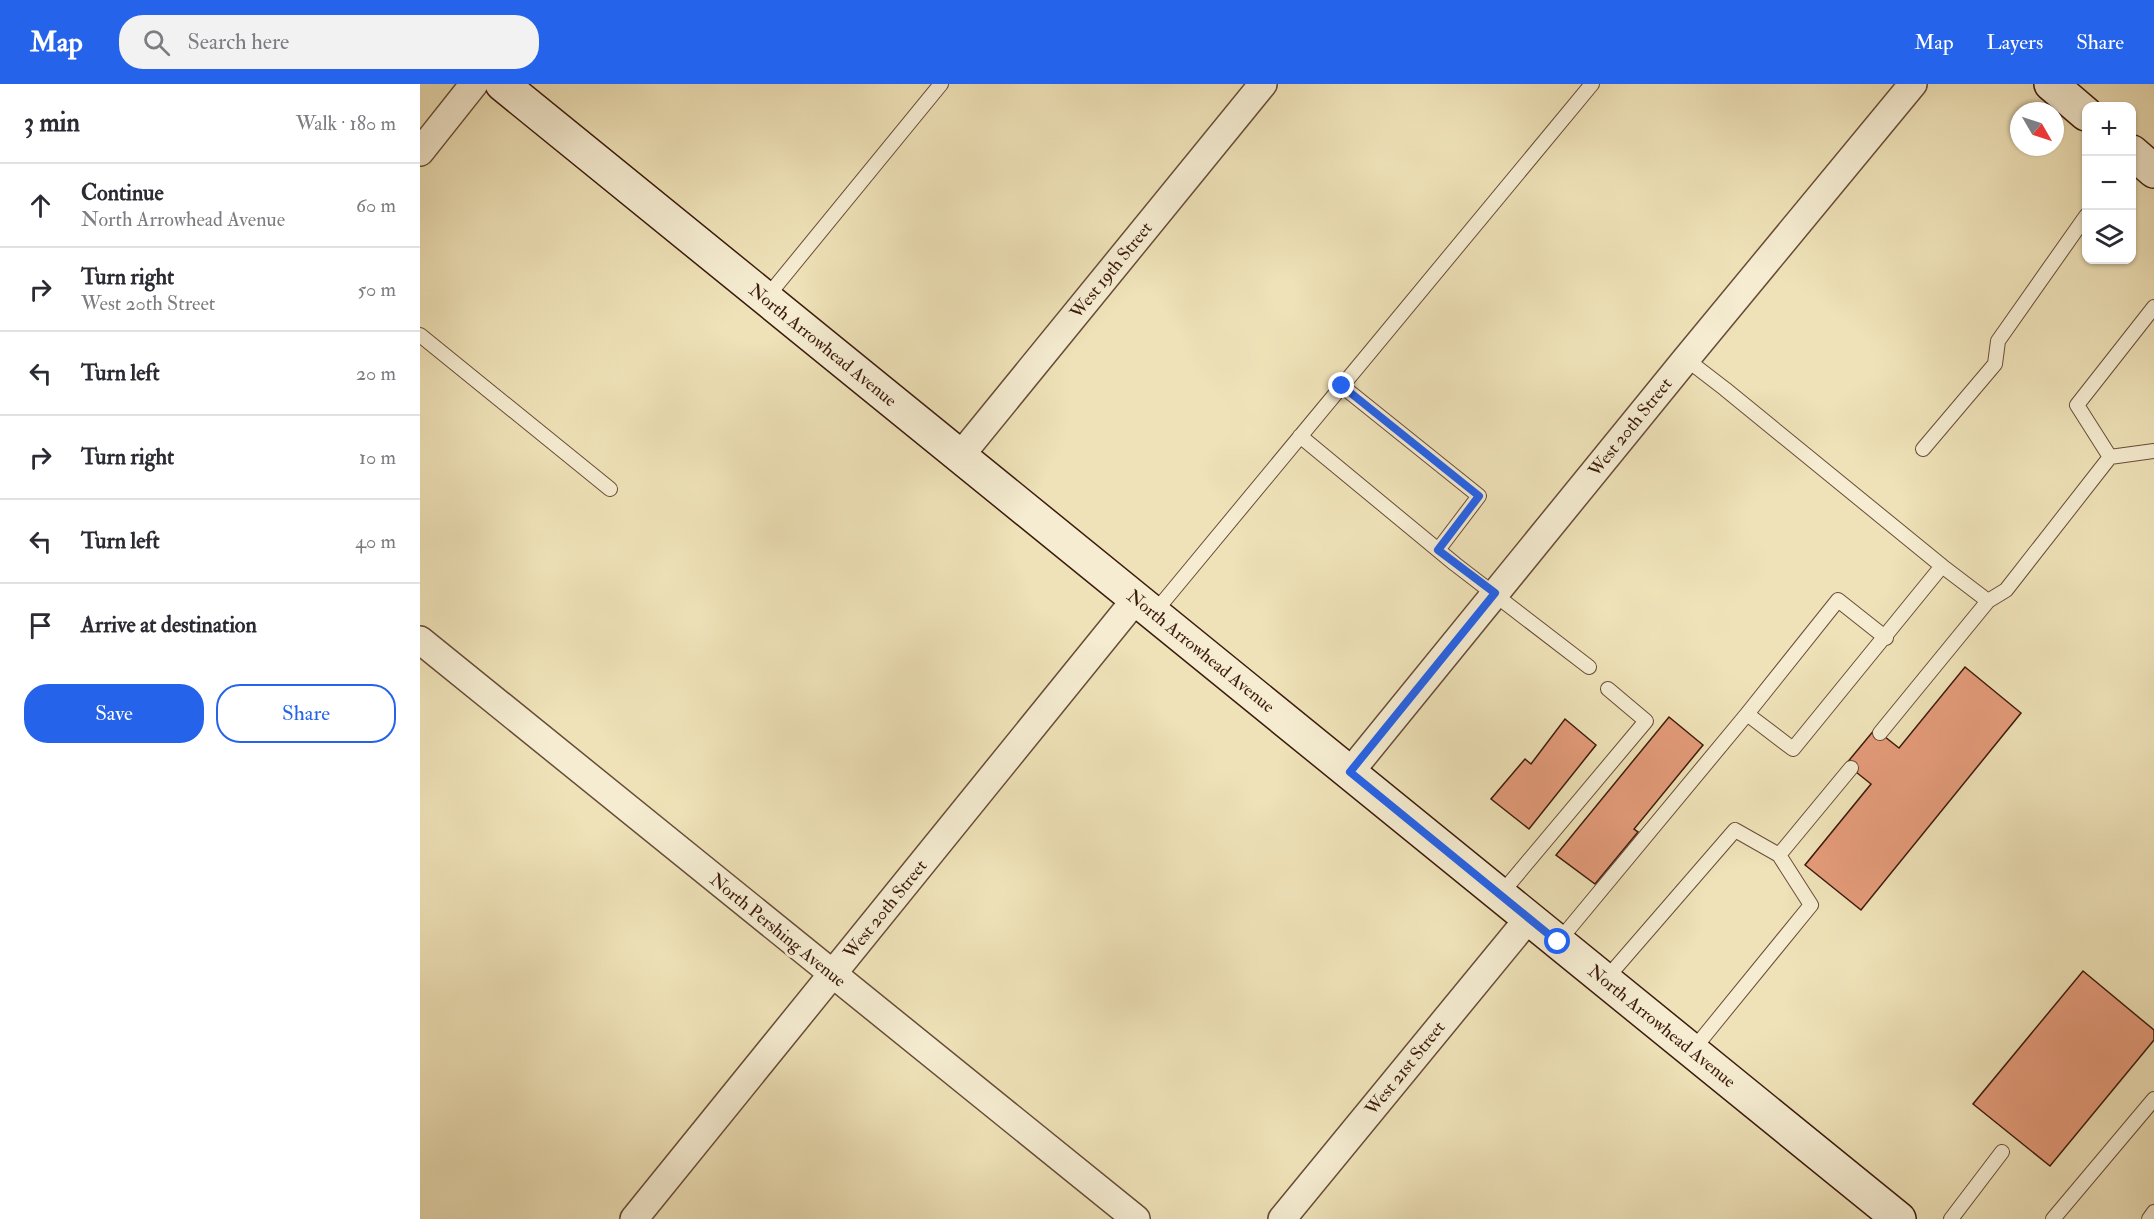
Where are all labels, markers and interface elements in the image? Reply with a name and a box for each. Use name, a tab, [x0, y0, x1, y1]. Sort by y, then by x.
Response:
search box	[119, 15, 539, 69]
text: Map	[30, 25, 83, 60]
icon: search	[140, 26, 173, 59]
text: Search here	[188, 28, 289, 56]
text: Map	[1914, 29, 1954, 56]
text: Layers	[1987, 29, 2043, 56]
text: Share	[2076, 29, 2124, 56]
north arrow	[2010, 102, 2064, 156]
map controls	[2082, 102, 2136, 264]
button: +	[2082, 102, 2136, 156]
text: 3 min	[24, 107, 80, 139]
text: Walk · 180 m	[296, 111, 396, 136]
button: −	[2082, 156, 2136, 210]
text: Continue	[81, 179, 164, 207]
icon: ahead	[24, 189, 57, 222]
text: 60 m	[356, 193, 396, 218]
text: North Arrowhead Avenue	[81, 207, 285, 232]
button: layers	[2082, 210, 2136, 264]
street label: West 19th Street	[1065, 217, 1158, 324]
text: Turn right	[81, 263, 174, 291]
icon: right	[24, 273, 57, 306]
text: 50 m	[357, 277, 396, 302]
street label: North Arrowhead Avenue	[744, 279, 902, 412]
text: West 20th Street	[81, 291, 215, 316]
icon: left	[24, 357, 57, 390]
text: Turn left	[81, 359, 160, 387]
text: 20 m	[356, 361, 396, 386]
route end	[1328, 372, 1354, 398]
street label: West 20th Street	[1583, 373, 1677, 482]
icon: right	[24, 441, 57, 474]
text: Turn right	[81, 443, 174, 471]
text: 10 m	[359, 445, 396, 470]
icon: left	[24, 525, 57, 558]
text: Turn left	[81, 527, 160, 555]
text: 40 m	[355, 529, 396, 554]
street label: North Arrowhead Avenue	[1122, 585, 1280, 718]
icon: arrive	[24, 609, 57, 642]
text: Arrive at destination	[81, 611, 257, 639]
button: Save	[24, 684, 204, 743]
button: Share	[216, 684, 396, 743]
street label: West 20th Street	[838, 855, 932, 964]
street label: North Pershing Avenue	[705, 868, 851, 993]
route start	[1544, 928, 1570, 954]
street label: North Arrowhead Avenue	[1583, 960, 1741, 1093]
street label: West 21st Street	[1360, 1016, 1451, 1121]

